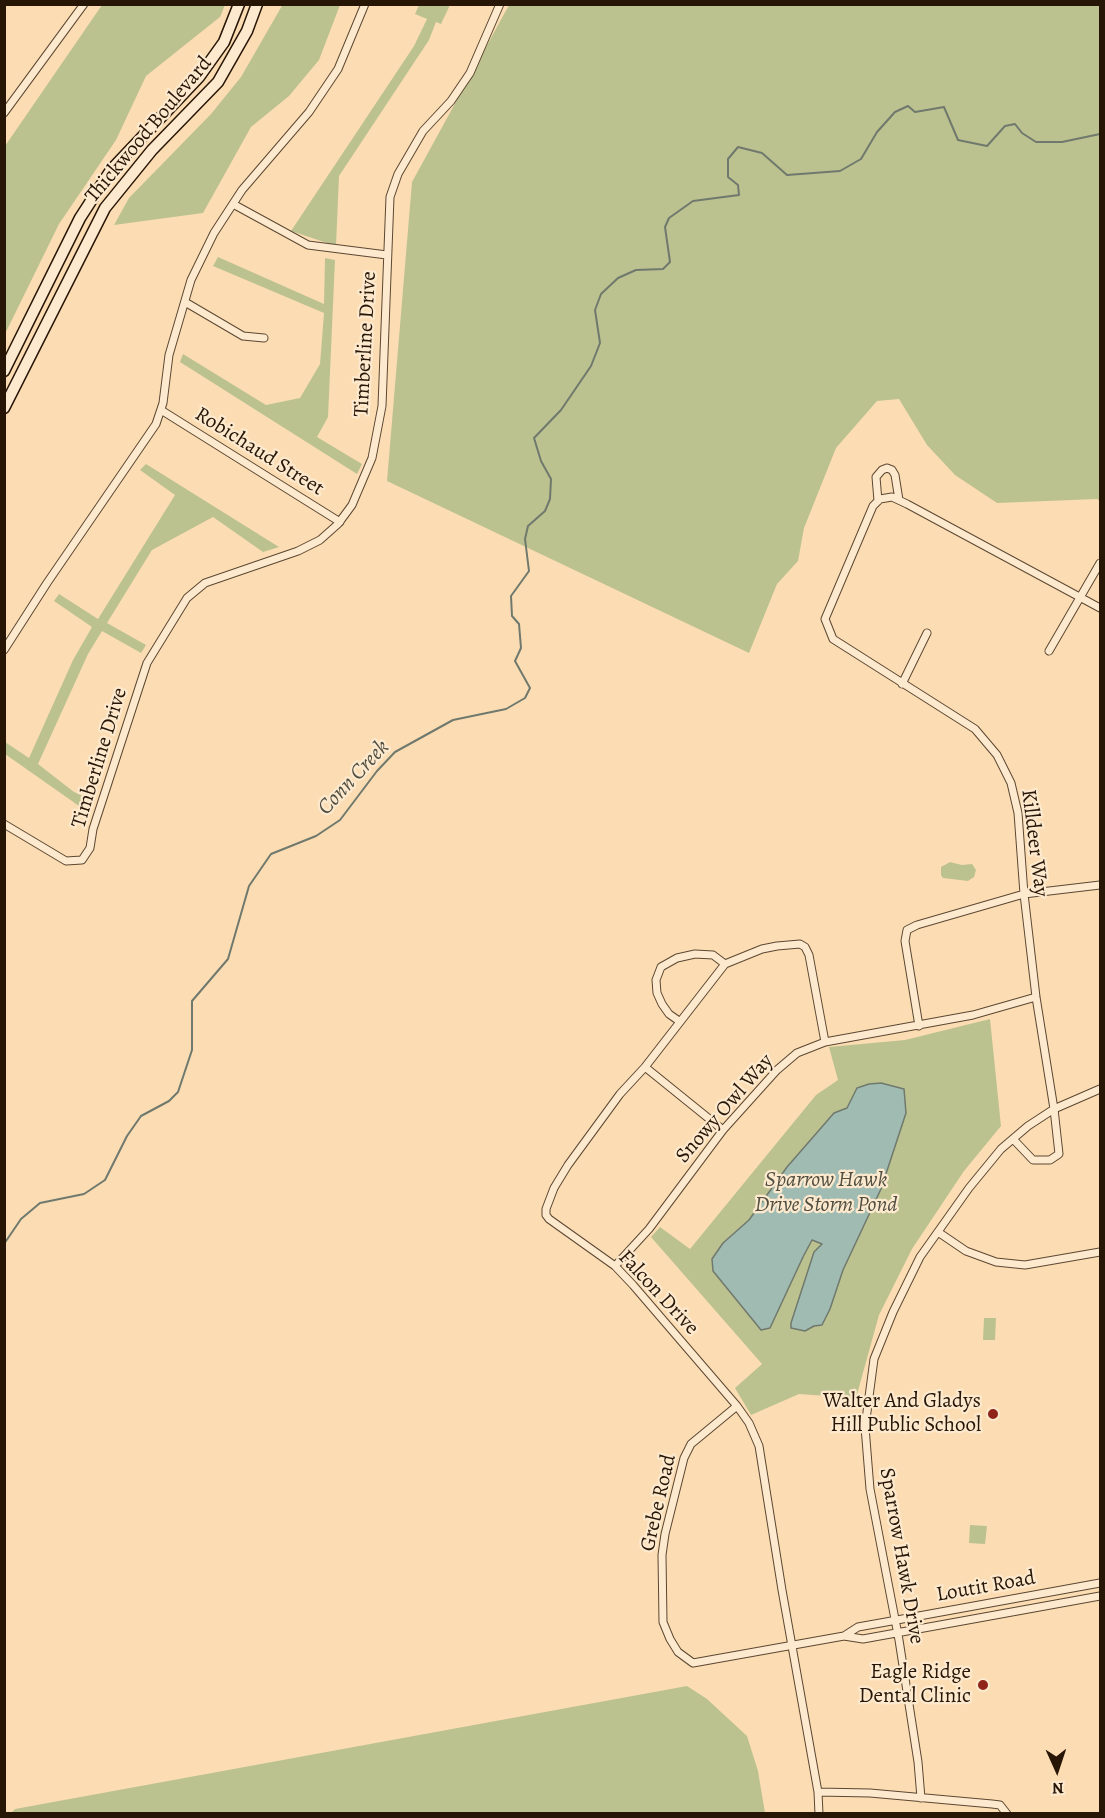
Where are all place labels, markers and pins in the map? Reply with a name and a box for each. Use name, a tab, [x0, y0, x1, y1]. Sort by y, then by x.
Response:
place label: Walter And Gladys Hill Public School	[823, 1389, 981, 1439]
marker: Walter And Gladys Hill Public School	[986, 1407, 1000, 1421]
place label: Eagle Ridge Dental Clinic	[859, 1660, 971, 1710]
marker: Eagle Ridge Dental Clinic	[976, 1678, 990, 1692]

